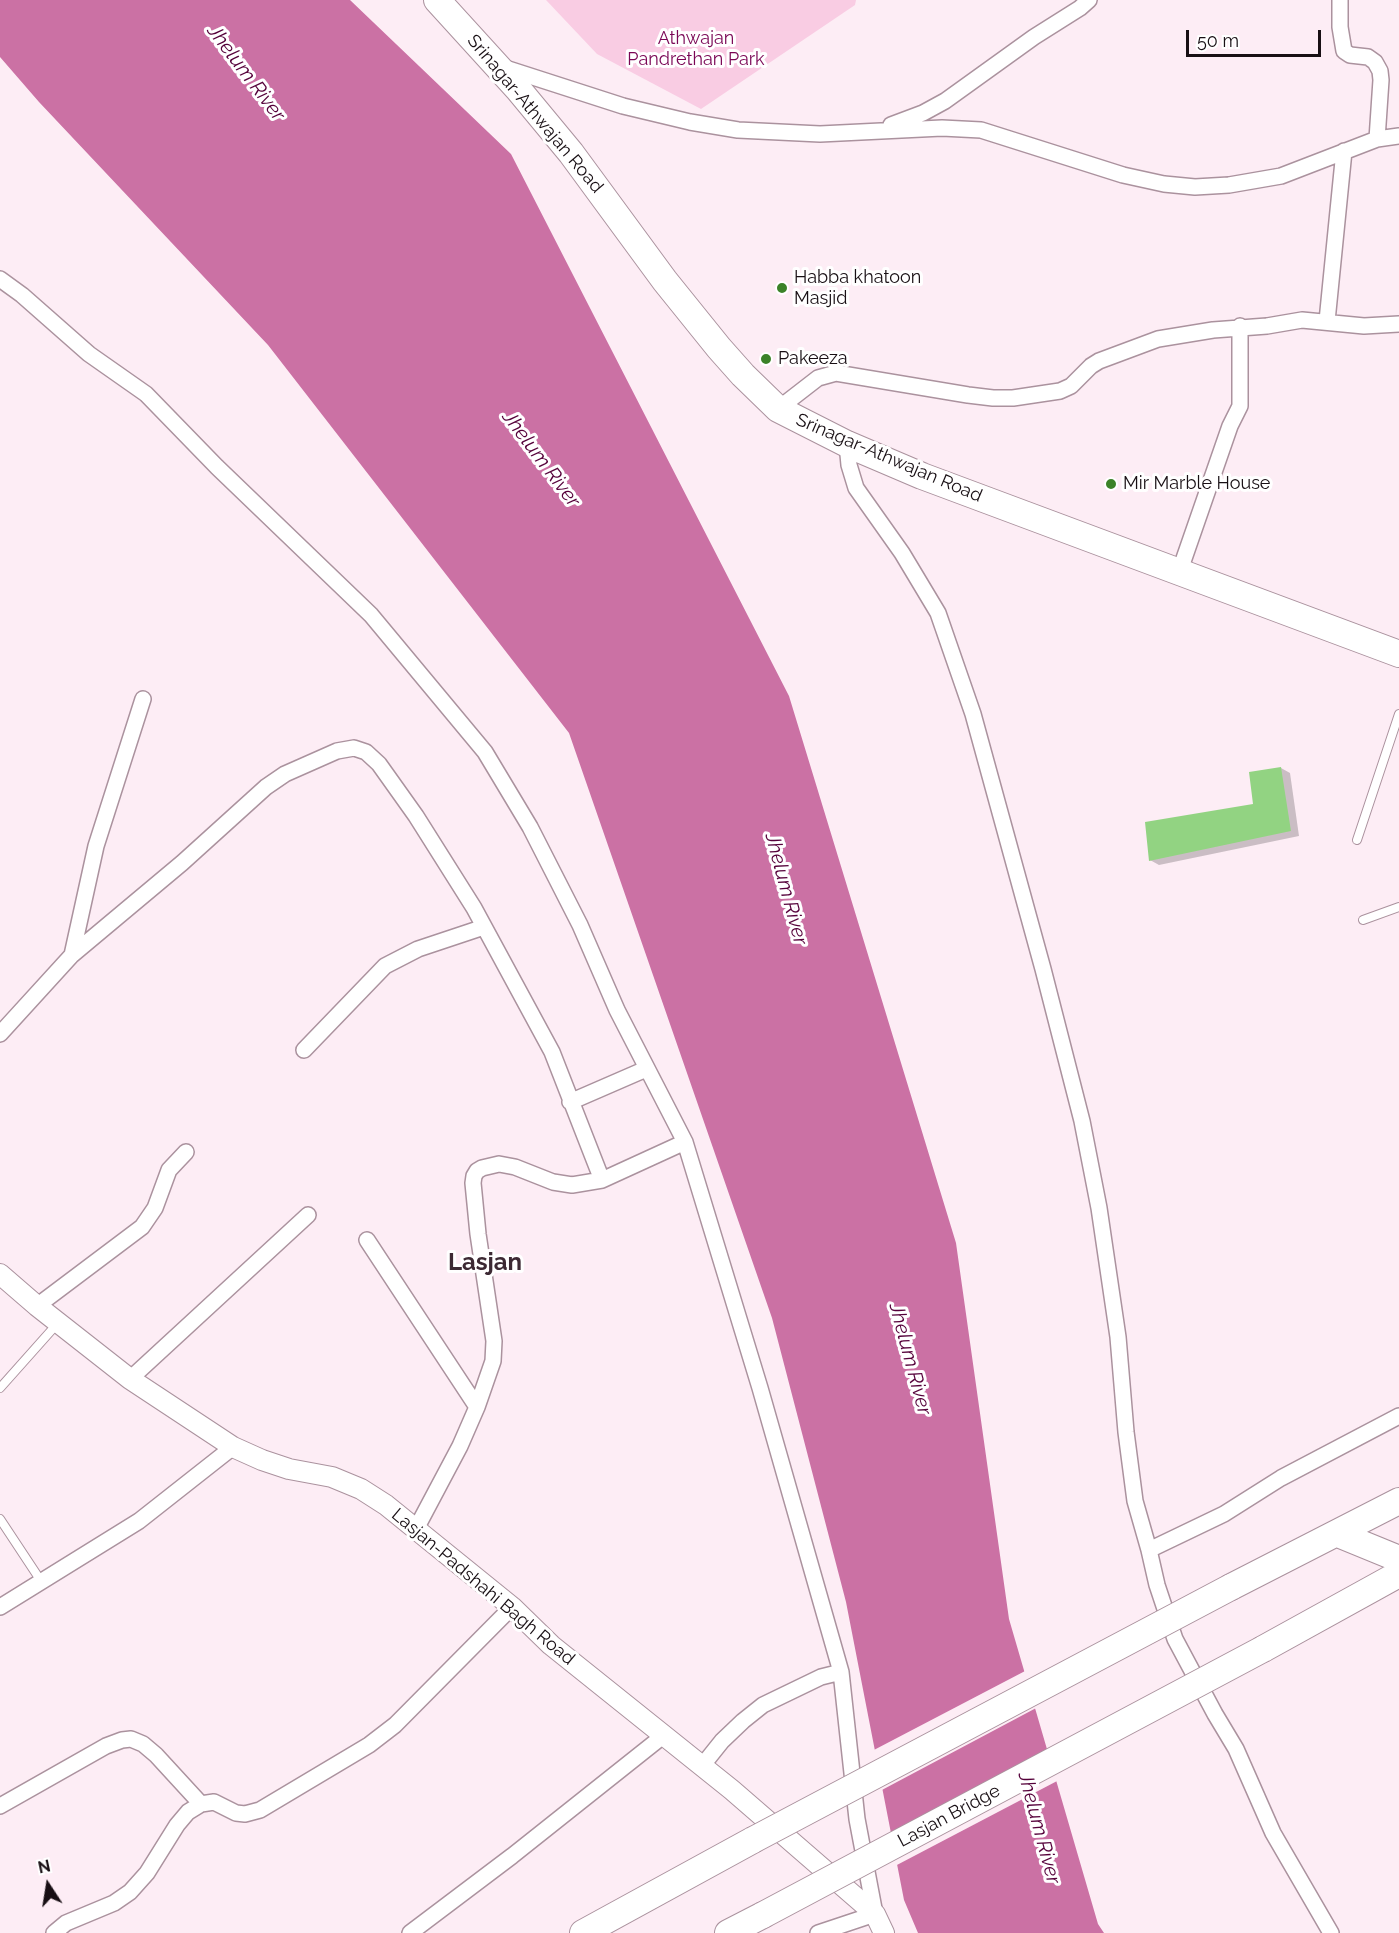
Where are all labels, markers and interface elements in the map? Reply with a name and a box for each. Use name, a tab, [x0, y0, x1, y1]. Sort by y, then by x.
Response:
scale bar	[1189, 18, 1324, 56]
water label: Jhelum River	[202, 20, 290, 126]
park label: Athwajan Pandrethan Park	[627, 28, 765, 70]
street label: Srinagar-Athwajan Road	[462, 30, 608, 198]
text: 50 m	[1197, 30, 1239, 51]
place label: Habba khatoon Masjid	[794, 267, 921, 310]
marker: Habba khatoon Masjid	[775, 281, 789, 295]
place label: Pakeeza	[778, 348, 848, 370]
marker: Pakeeza	[759, 352, 773, 366]
water label: Jhelum River	[497, 406, 585, 512]
street label: Srinagar-Athwajan Road	[793, 409, 985, 507]
place label: Mir Marble House	[1123, 473, 1270, 495]
marker: Mir Marble House	[1104, 477, 1118, 491]
water label: Jhelum River	[760, 831, 812, 947]
district label: Lasjan	[448, 1249, 522, 1277]
water label: Jhelum River	[884, 1301, 936, 1417]
street label: Lasjan-Padshahi Bagh Road	[387, 1504, 579, 1670]
water label: Jhelum River	[1013, 1770, 1065, 1886]
street label: Lasjan Bridge	[894, 1780, 1004, 1852]
north arrow	[18, 1855, 78, 1915]
text: N	[36, 1856, 52, 1877]

